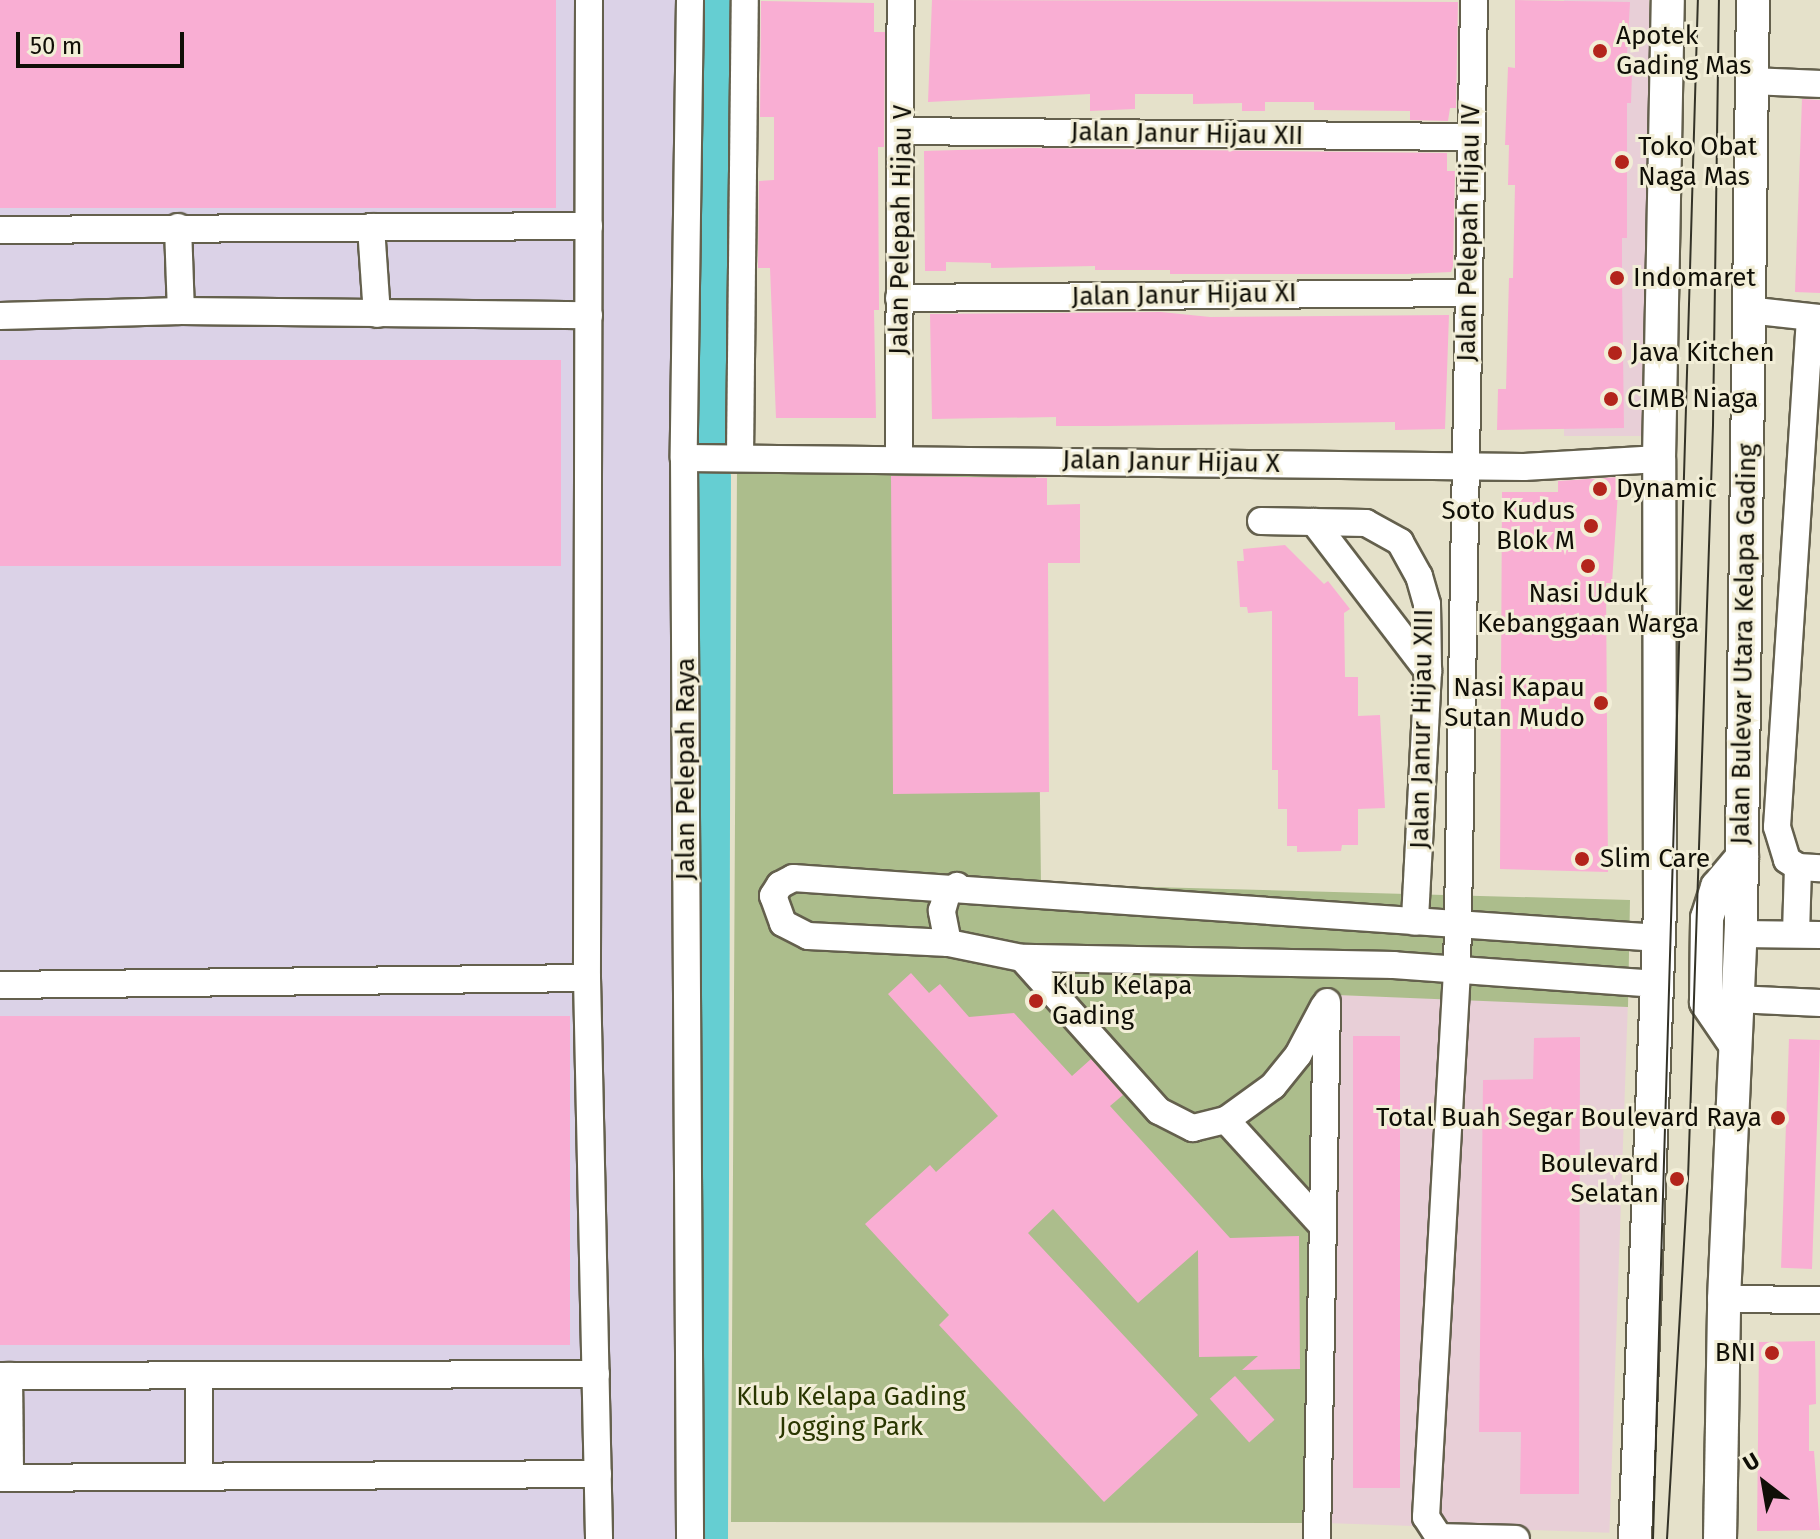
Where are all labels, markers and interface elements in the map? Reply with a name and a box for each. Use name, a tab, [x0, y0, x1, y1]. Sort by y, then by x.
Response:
scale bar	[20, 16, 188, 66]
place label: Apotek Gading Mas	[1616, 20, 1751, 82]
text: 50 m	[30, 32, 82, 60]
marker: Apotek Gading Mas	[1591, 42, 1609, 60]
street label: Jalan Pelepah Hijau IV	[1451, 104, 1487, 362]
street label: Jalan Pelepah Hijau V	[883, 105, 919, 355]
street label: Jalan Janur Hijau XII	[1070, 116, 1304, 152]
place label: Toko Obat Naga Mas	[1638, 131, 1757, 192]
marker: Toko Obat Naga Mas	[1613, 153, 1631, 171]
place label: Indomaret	[1633, 262, 1756, 294]
marker: Indomaret	[1608, 269, 1626, 287]
street label: Jalan Janur Hijau XI	[1071, 277, 1297, 313]
place label: Java Kitchen	[1631, 337, 1775, 369]
marker: Java Kitchen	[1606, 344, 1624, 362]
place label: CIMB Niaga	[1627, 383, 1758, 415]
marker: CIMB Niaga	[1602, 390, 1620, 408]
street label: Jalan Bulevar Utara Kelapa Gading	[1725, 443, 1763, 845]
street label: Jalan Janur Hijau X	[1062, 445, 1280, 479]
place label: Dynamic	[1616, 473, 1717, 505]
marker: Dynamic	[1591, 480, 1609, 498]
place label: Soto Kudus Blok M	[1442, 495, 1575, 556]
marker: Soto Kudus Blok M	[1582, 517, 1600, 535]
marker: Nasi Uduk Kebanggaan Warga	[1579, 557, 1597, 575]
place label: Nasi Uduk Kebanggaan Warga	[1477, 578, 1699, 640]
street label: Jalan Janur Hijau XIII	[1404, 609, 1440, 849]
street label: Jalan Pelepah Raya	[670, 658, 702, 880]
place label: Nasi Kapau Sutan Mudo	[1444, 672, 1585, 734]
marker: Nasi Kapau Sutan Mudo	[1592, 694, 1610, 712]
place label: Slim Care	[1600, 843, 1710, 875]
marker: Slim Care	[1571, 848, 1593, 870]
place label: Klub Kelapa Gading	[1052, 970, 1192, 1032]
marker: Klub Kelapa Gading	[1027, 992, 1045, 1010]
place label: Total Buah Segar Boulevard Raya	[1376, 1102, 1762, 1134]
marker: Total Buah Segar Boulevard Raya	[1769, 1109, 1787, 1127]
place label: Boulevard Selatan	[1540, 1148, 1659, 1210]
marker: Boulevard Selatan	[1666, 1168, 1688, 1190]
place label: BNI	[1715, 1337, 1756, 1369]
marker: BNI	[1763, 1344, 1781, 1362]
park label: Klub Kelapa Gading Jogging Park	[736, 1381, 966, 1442]
north arrow	[1724, 1443, 1804, 1523]
text: U	[1738, 1447, 1764, 1477]

